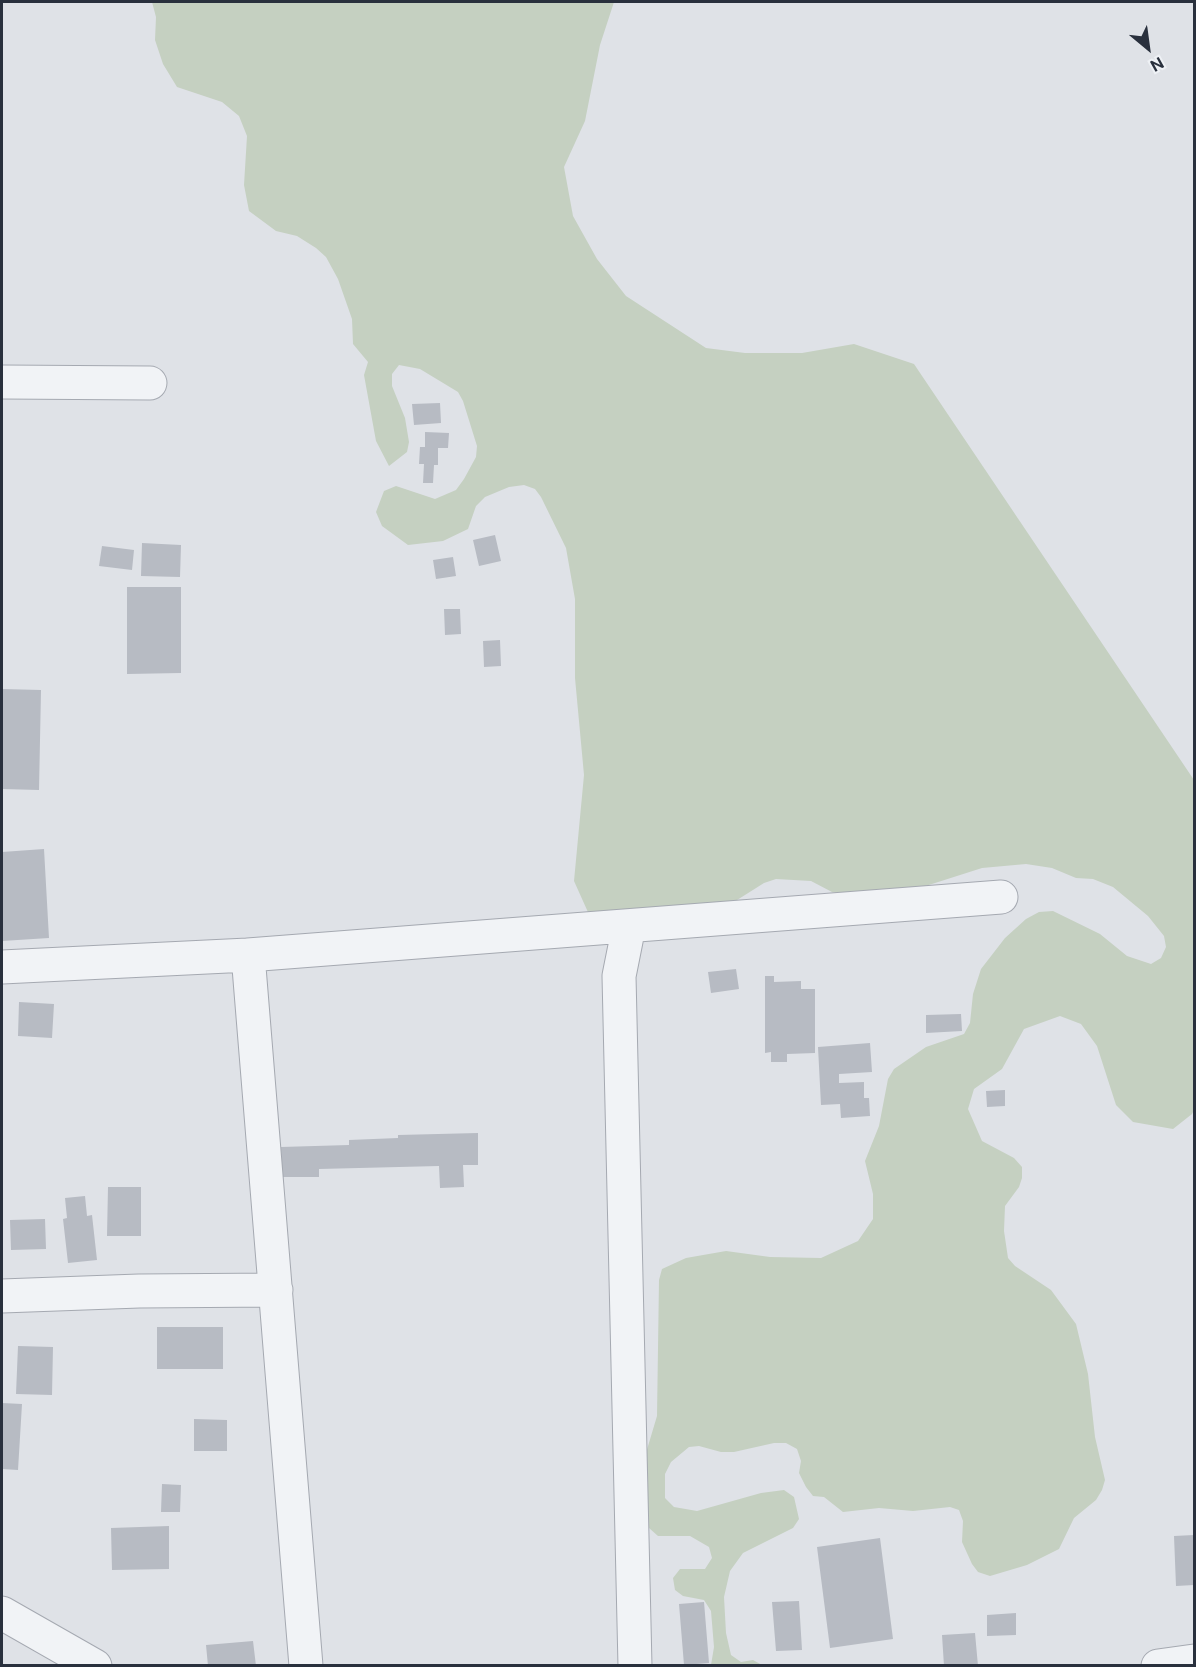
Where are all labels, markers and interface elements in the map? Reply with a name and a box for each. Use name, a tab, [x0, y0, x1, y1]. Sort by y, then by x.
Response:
north arrow	[1118, 18, 1178, 78]
text: N	[1147, 53, 1167, 76]

